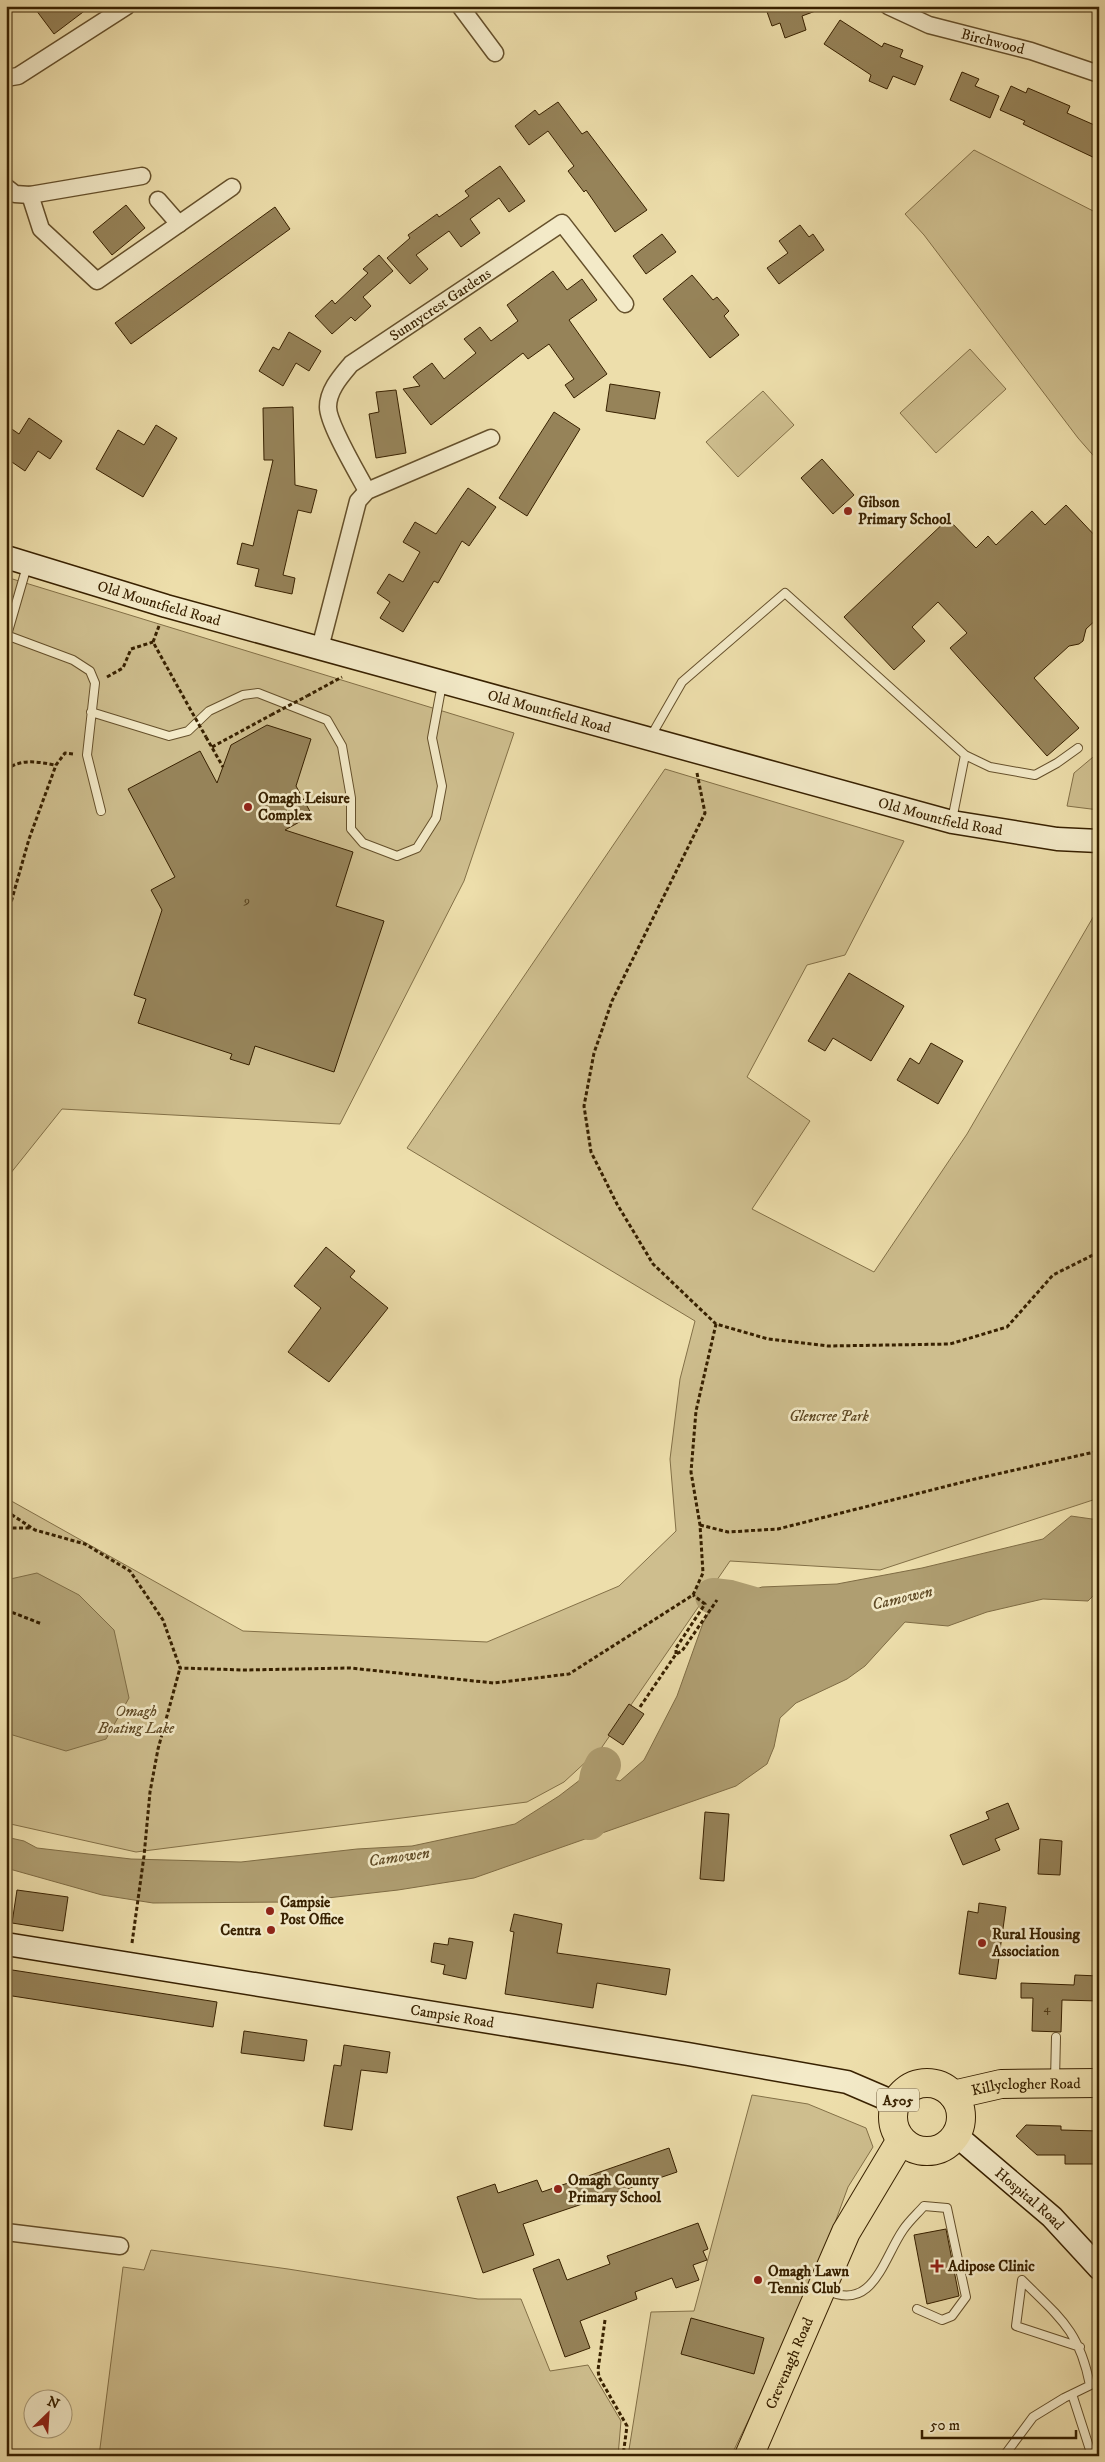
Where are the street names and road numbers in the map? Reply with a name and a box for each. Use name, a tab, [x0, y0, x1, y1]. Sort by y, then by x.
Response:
street label: Birchwood	[959, 25, 1027, 59]
street label: Sunnycrest Gardens	[386, 264, 495, 346]
street label: Old Mountfield Road	[95, 577, 223, 631]
street label: Old Mountfield Road	[485, 686, 614, 738]
street label: Old Mountfield Road	[876, 793, 1004, 840]
street label: Campsie Road	[409, 2000, 496, 2033]
street label: Killyclogher Road	[970, 2074, 1081, 2100]
road number: A505	[877, 2088, 919, 2112]
street label: Hospital Road	[991, 2164, 1069, 2235]
street label: Crevenagh Road	[761, 2314, 818, 2412]

